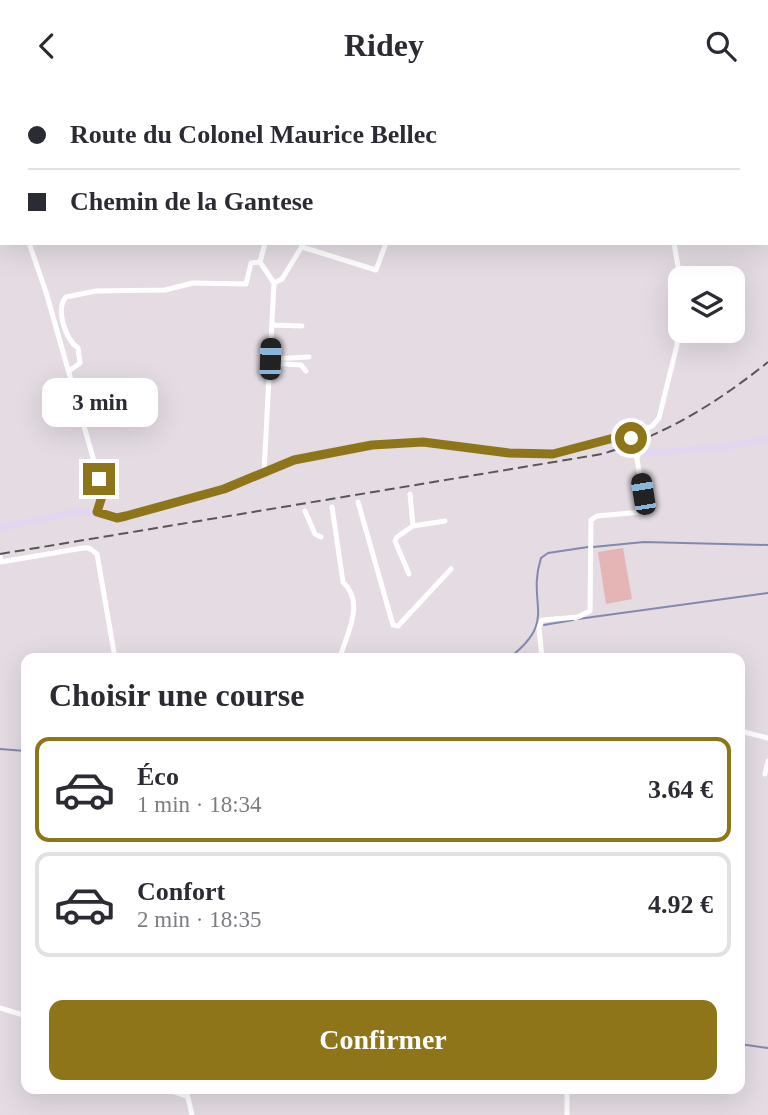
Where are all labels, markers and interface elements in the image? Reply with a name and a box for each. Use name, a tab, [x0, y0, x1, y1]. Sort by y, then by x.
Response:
icon: back	[28, 27, 66, 65]
text: Ridey	[344, 27, 424, 63]
icon: search	[702, 27, 740, 65]
text: Route du Colonel Maurice Bellec	[70, 120, 437, 149]
text: Chemin de la Gantese	[70, 187, 313, 216]
map controls	[668, 266, 745, 343]
button: layers	[668, 266, 745, 343]
car	[259, 338, 282, 380]
callout: 3 min	[41, 377, 157, 427]
text: 3 min	[72, 390, 128, 415]
route start	[615, 422, 647, 454]
route end	[83, 463, 115, 495]
car	[630, 472, 657, 516]
text: Choisir une course	[49, 677, 304, 713]
icon: car	[53, 758, 116, 821]
text: Éco	[137, 762, 179, 791]
text: 3.64 €	[648, 775, 713, 804]
text: 1 min · 18:34	[137, 792, 262, 817]
icon: car	[53, 873, 116, 936]
text: Confort	[137, 877, 225, 906]
text: 4.92 €	[648, 890, 713, 919]
text: 2 min · 18:35	[137, 907, 262, 932]
button: Confirmer	[49, 1000, 717, 1080]

